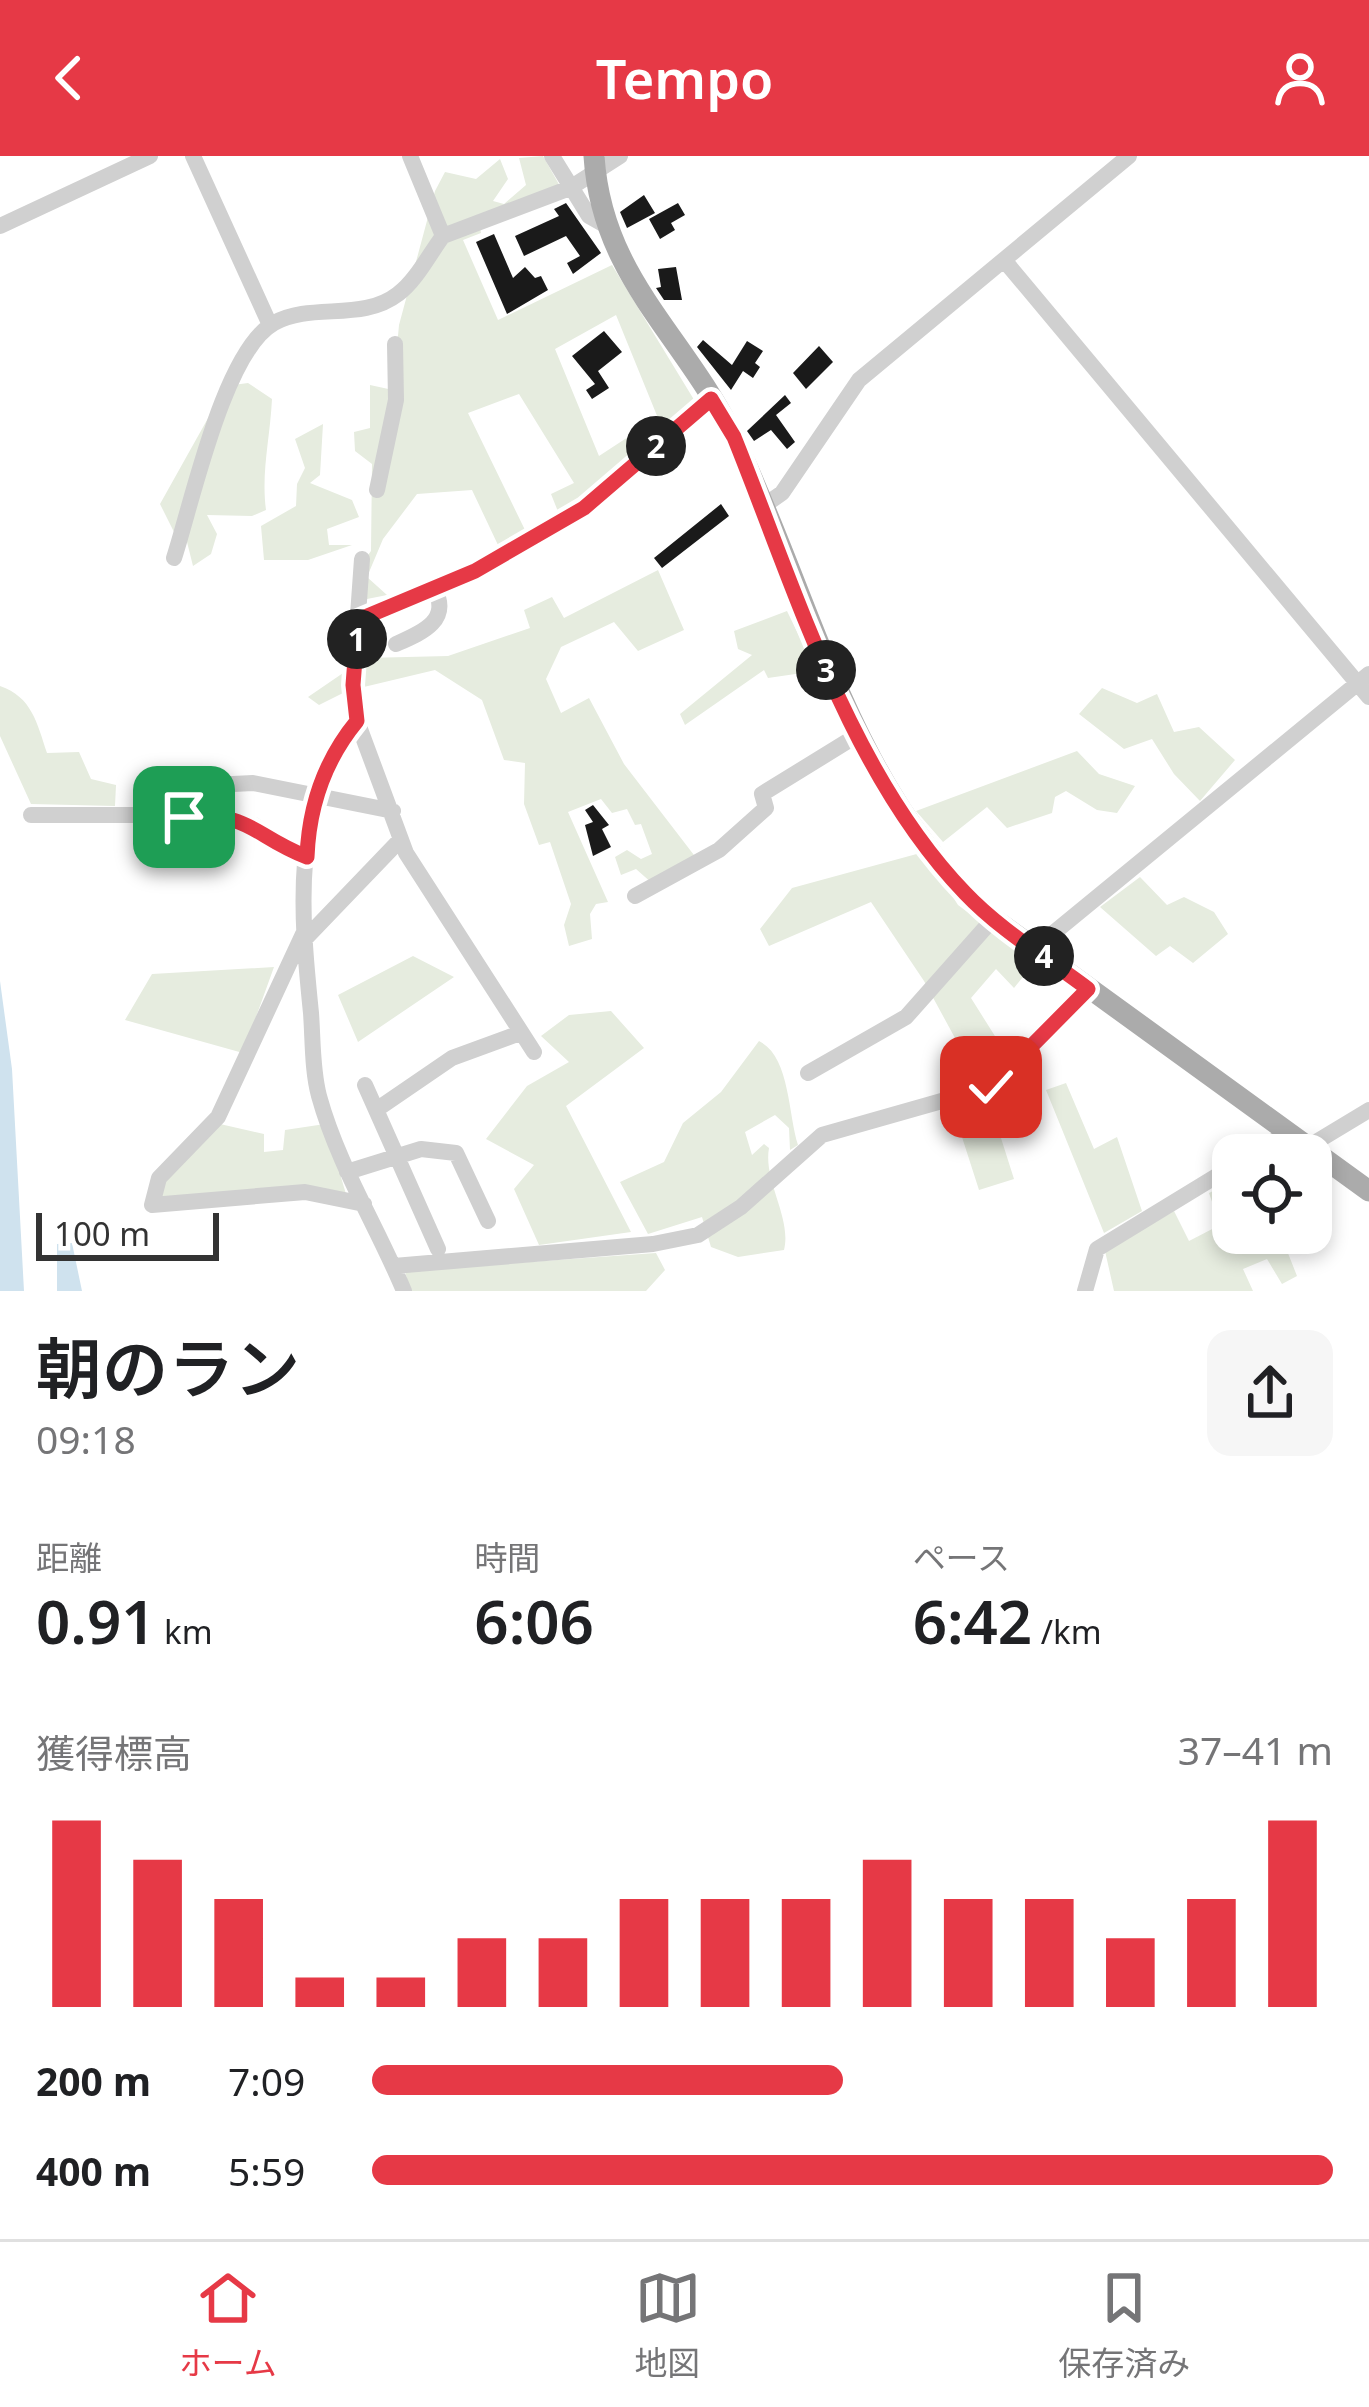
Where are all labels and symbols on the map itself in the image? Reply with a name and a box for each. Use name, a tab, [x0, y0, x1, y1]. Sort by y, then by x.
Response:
pin: 2	[626, 416, 686, 476]
pin: 1	[327, 609, 387, 669]
pin: 3	[796, 640, 856, 700]
pin	[133, 766, 235, 868]
pin: 4	[1014, 926, 1074, 986]
pin	[940, 1036, 1042, 1138]
scale bar	[36, 1207, 219, 1260]

